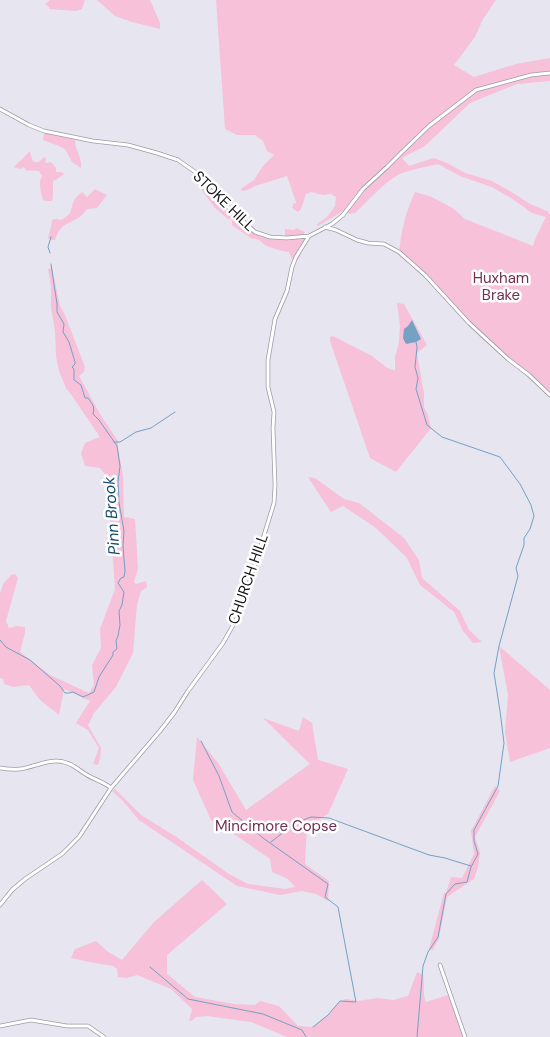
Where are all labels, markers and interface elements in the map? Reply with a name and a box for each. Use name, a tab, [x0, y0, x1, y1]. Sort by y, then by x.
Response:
street label: STOKE HILL	[189, 166, 259, 236]
park label: Huxham Brake	[473, 268, 529, 305]
water label: Pinn Brook	[98, 475, 125, 556]
street label: CHURCH HILL	[223, 531, 273, 627]
park label: Mincimore Copse	[215, 816, 337, 836]

